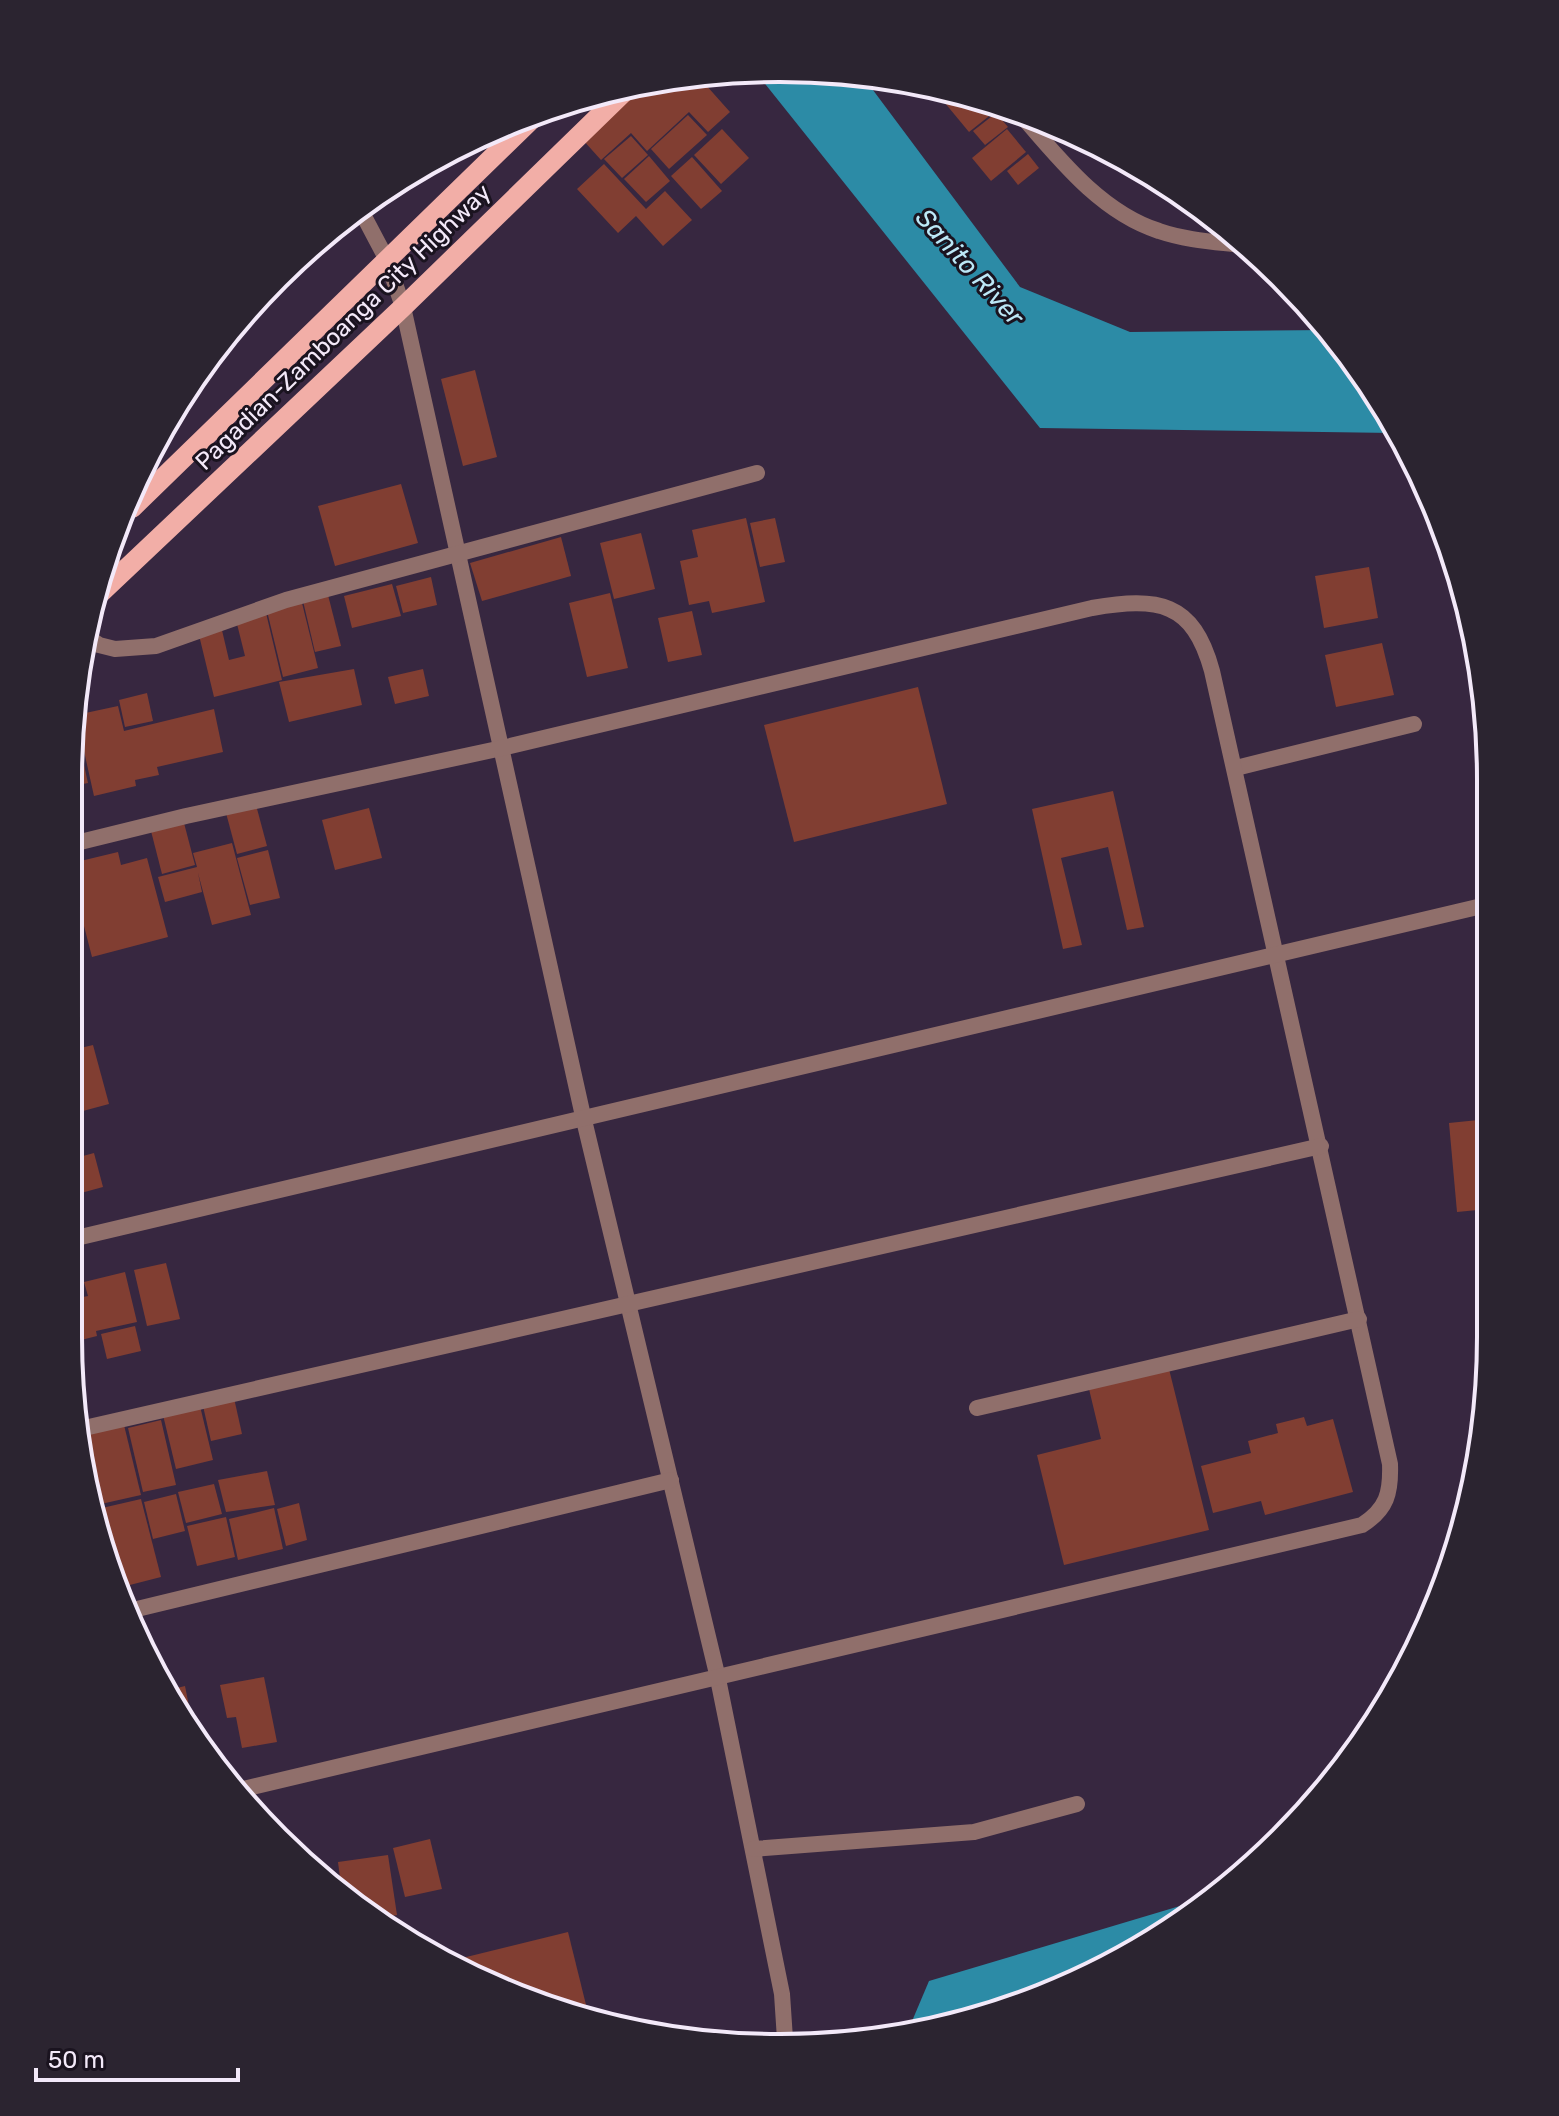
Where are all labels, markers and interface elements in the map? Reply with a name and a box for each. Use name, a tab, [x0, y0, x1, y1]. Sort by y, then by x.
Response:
street label: Pagadian-Zamboanga City Highway	[190, 178, 496, 476]
water label: Sanito River	[909, 203, 1031, 333]
scale bar	[36, 2032, 238, 2082]
text: 50 m	[48, 2046, 105, 2074]

